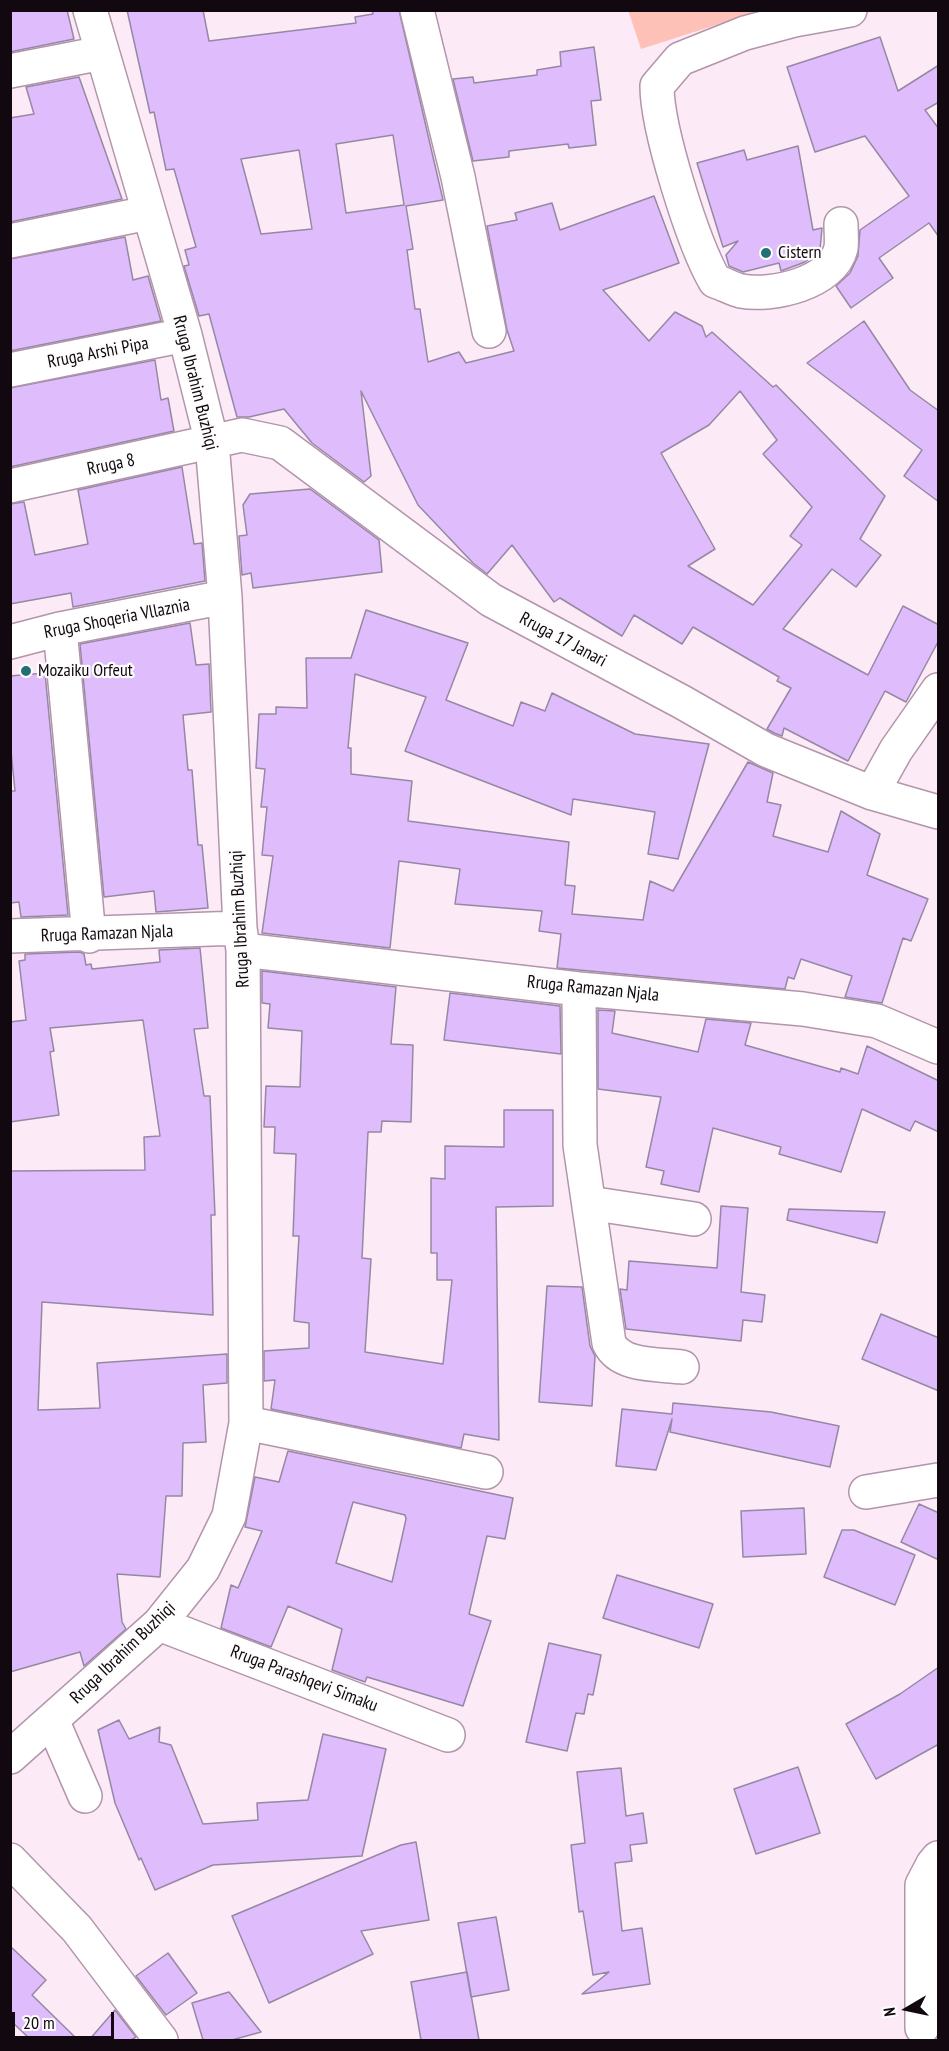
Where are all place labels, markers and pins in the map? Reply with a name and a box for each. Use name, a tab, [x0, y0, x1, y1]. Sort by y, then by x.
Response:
place label: Cistern	[778, 242, 821, 264]
marker: Cistern	[759, 246, 773, 260]
place label: Mozaiku Orfeut	[38, 660, 133, 682]
marker: Mozaiku Orfeut	[19, 664, 33, 678]

